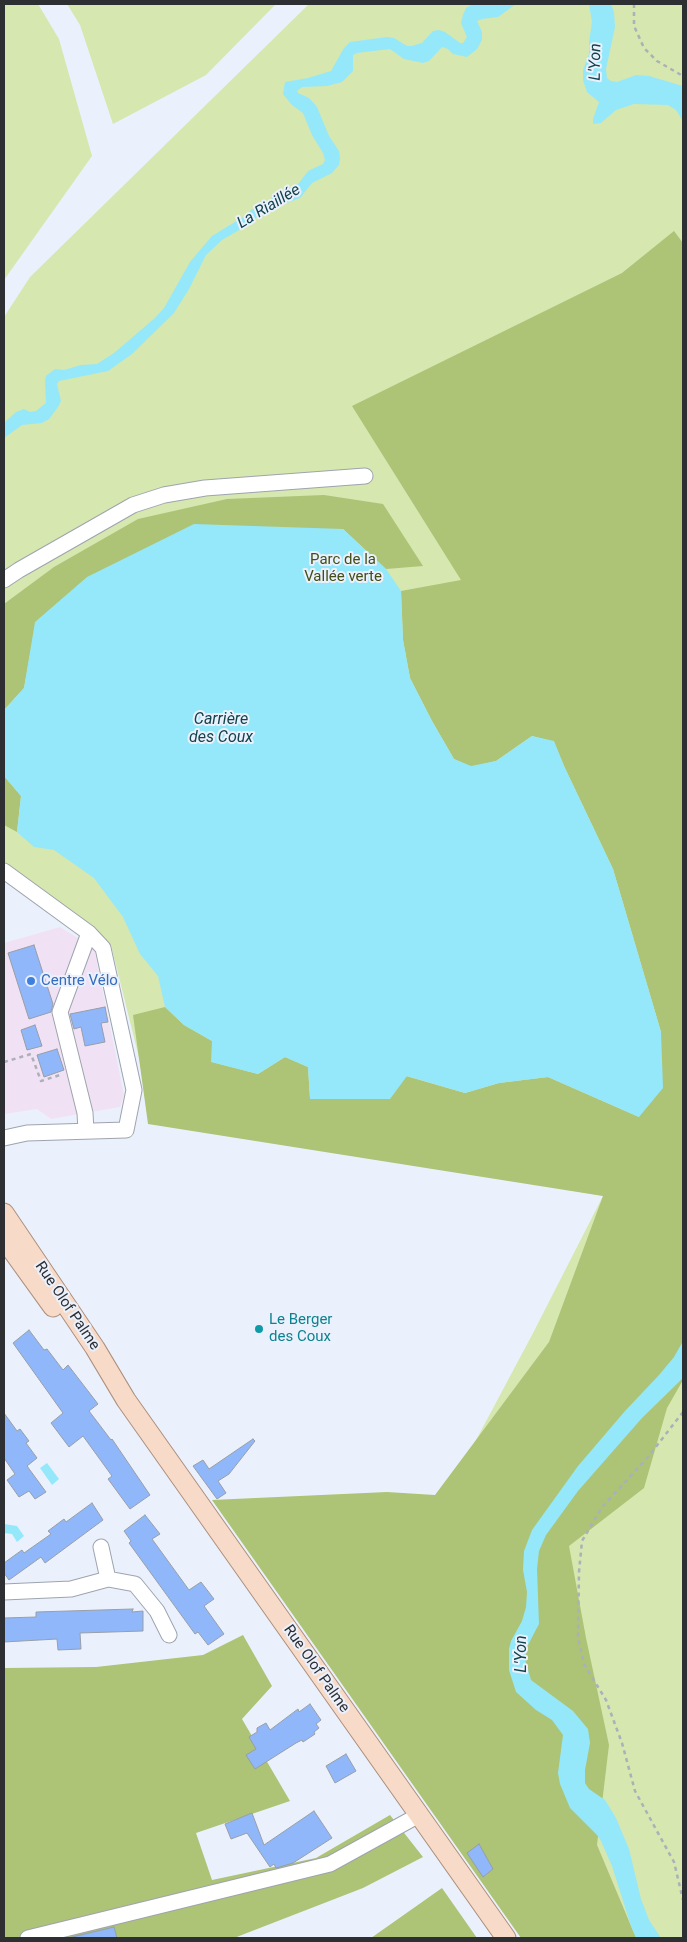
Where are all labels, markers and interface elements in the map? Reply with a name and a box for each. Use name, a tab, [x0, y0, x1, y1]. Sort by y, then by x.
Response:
water label: L'Yon	[586, 43, 606, 81]
water label: La Riaillée	[234, 181, 304, 233]
park label: Parc de la Vallée verte	[304, 551, 382, 586]
water label: Carrière des Coux	[189, 710, 253, 748]
place label: Centre Vélo	[41, 972, 118, 990]
marker: Centre Vélo	[25, 975, 37, 987]
street label: Rue Olof Palme	[31, 1258, 103, 1354]
place label: Le Berger des Coux	[269, 1311, 332, 1346]
marker: Le Berger des Coux	[253, 1323, 265, 1335]
street label: Rue Olof Palme	[279, 1622, 353, 1716]
water label: L'Yon	[512, 1635, 532, 1673]

